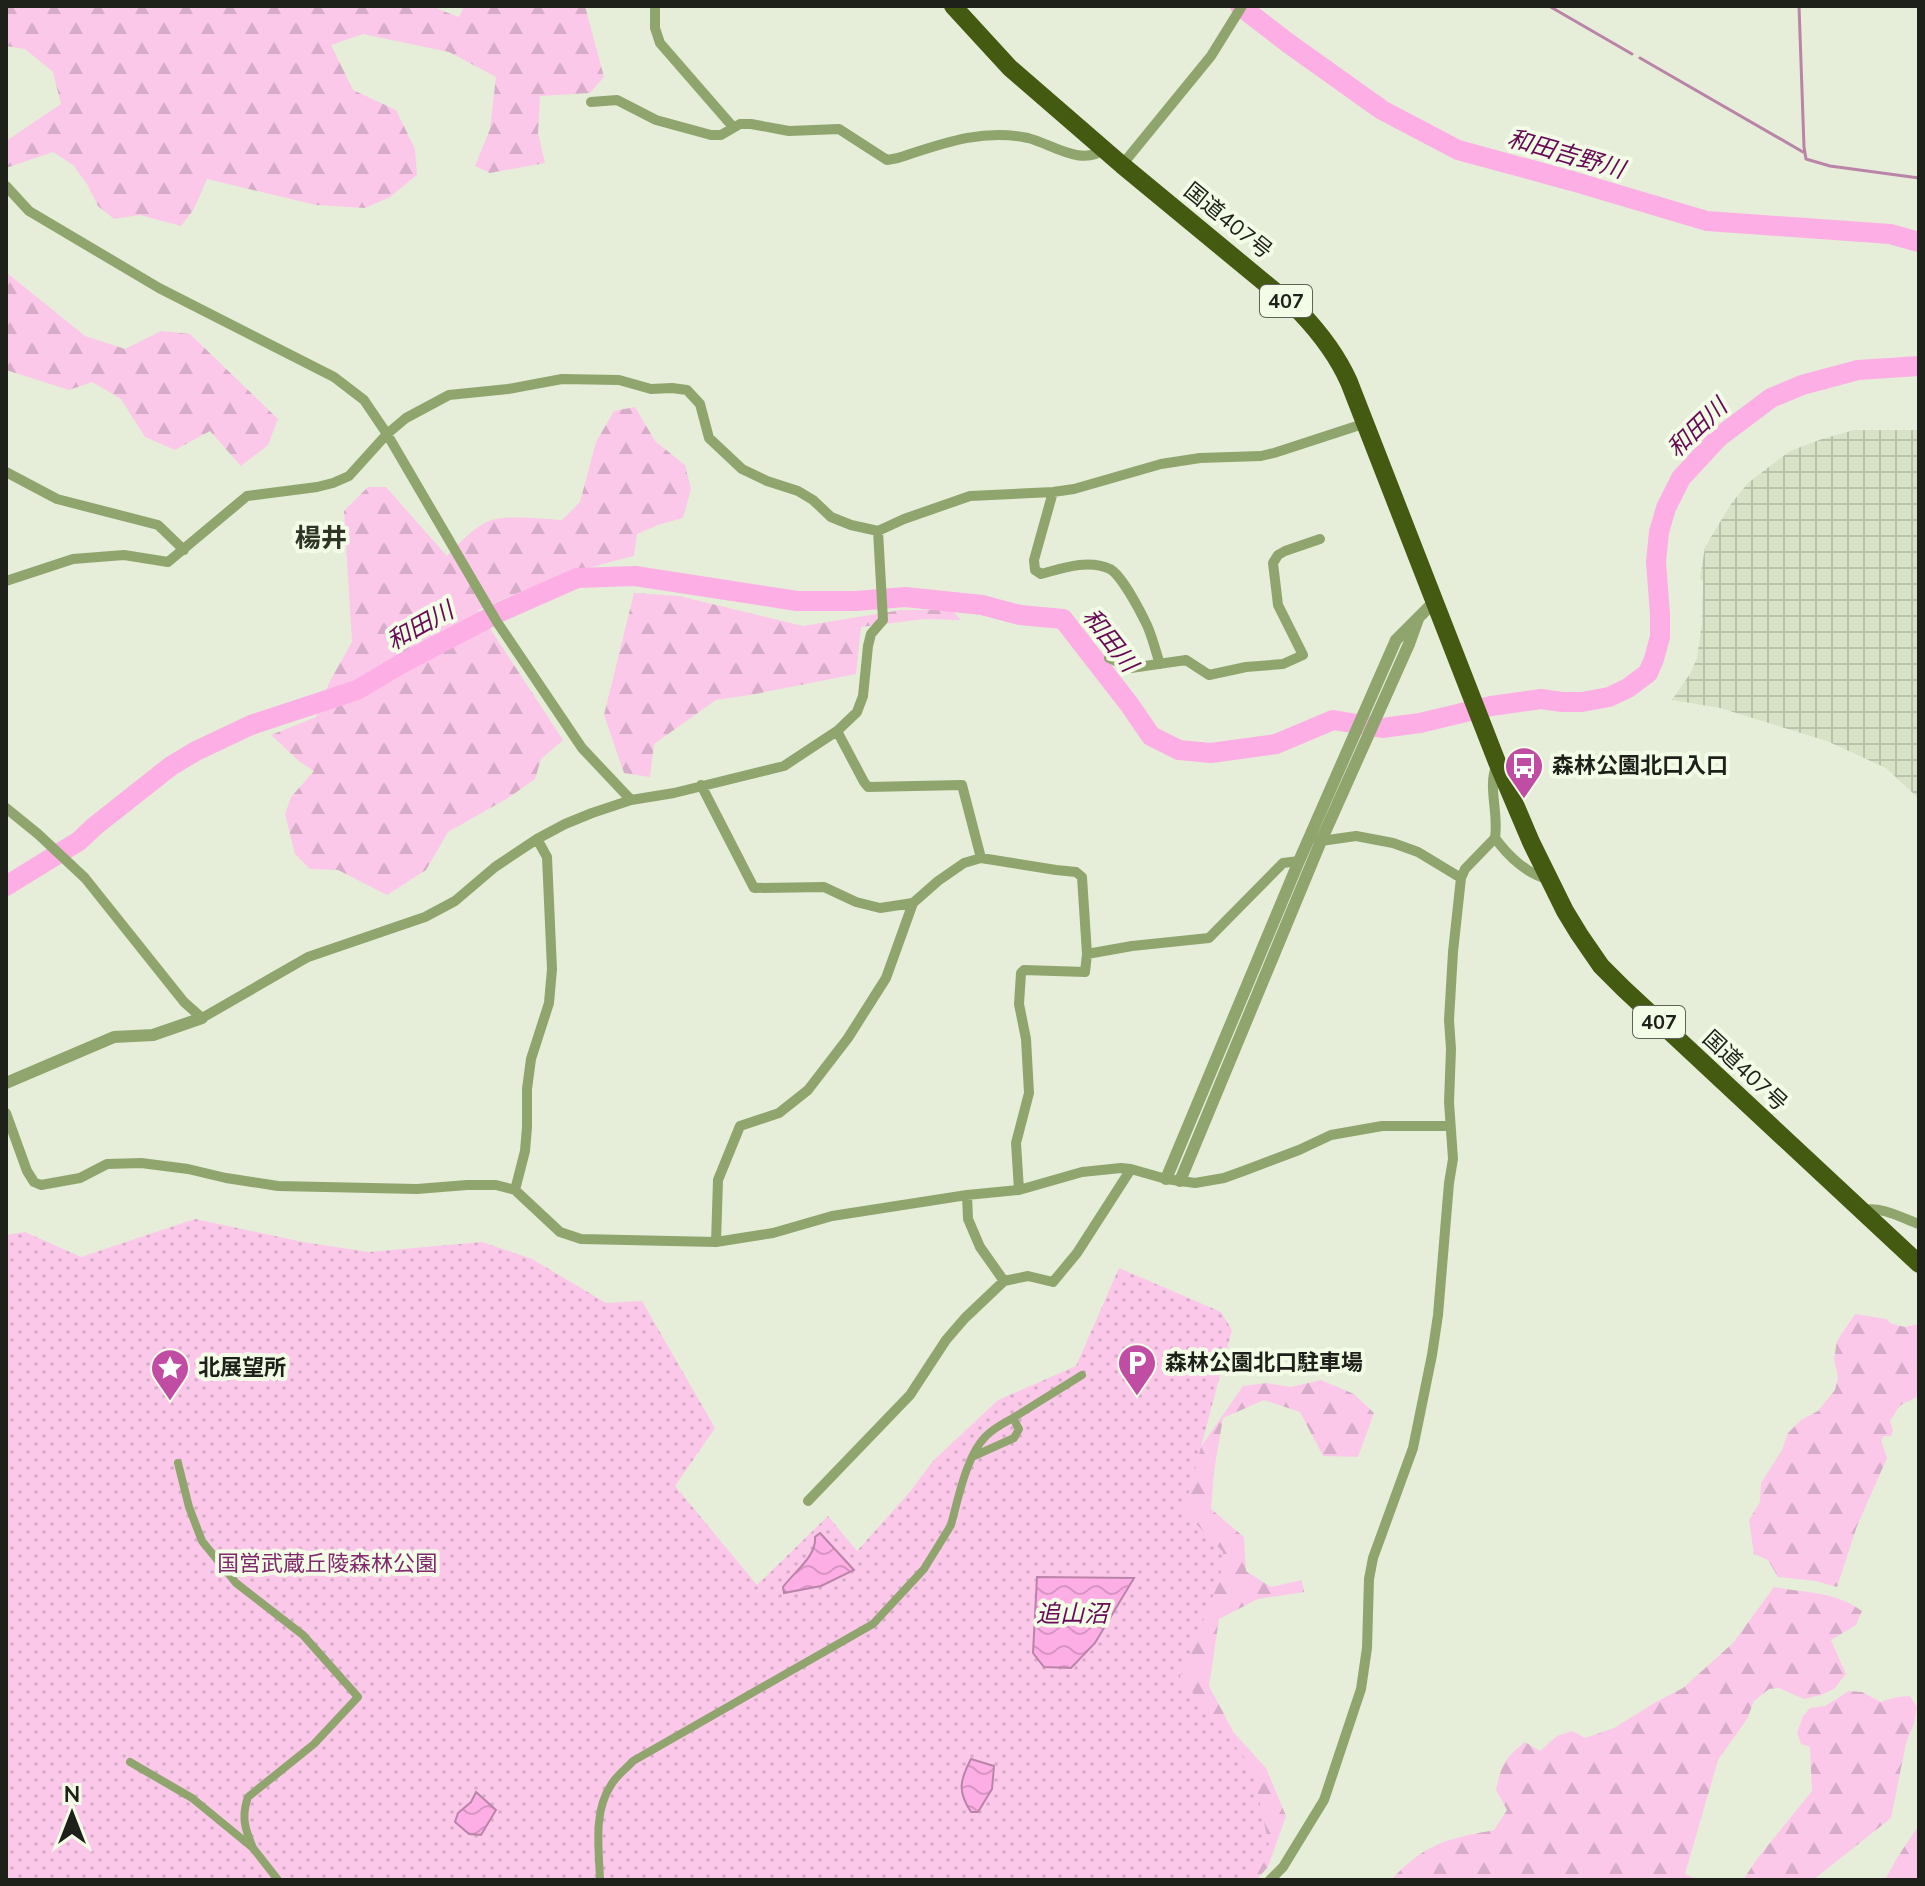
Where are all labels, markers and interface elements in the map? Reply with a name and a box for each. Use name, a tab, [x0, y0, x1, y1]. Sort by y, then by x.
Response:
water label: 和田吉野川	[1504, 122, 1631, 187]
street label: 国道407号	[1178, 176, 1278, 266]
road number: 407	[1260, 285, 1312, 317]
water label: 和田川	[1660, 389, 1736, 465]
district label: 楊井	[295, 521, 347, 556]
water label: 和田川	[381, 593, 462, 657]
water label: 和田川	[1075, 602, 1147, 681]
bus stop icon: 森林公園北口入口	[1503, 745, 1545, 800]
place label: 森林公園北口入口	[1552, 751, 1728, 781]
road number: 407	[1633, 1006, 1685, 1038]
street label: 国道407号	[1696, 1024, 1794, 1118]
parking icon: 森林公園北口駐車場	[1116, 1342, 1158, 1397]
place icon: 北展望所	[149, 1347, 191, 1402]
place label: 森林公園北口駐車場	[1165, 1348, 1363, 1378]
place label: 北展望所	[198, 1353, 286, 1383]
park label: 国営武蔵丘陵森林公園	[217, 1549, 437, 1579]
water label: 追山沼	[1036, 1598, 1111, 1630]
north arrow	[32, 1774, 112, 1854]
text: N	[64, 1780, 80, 1810]

